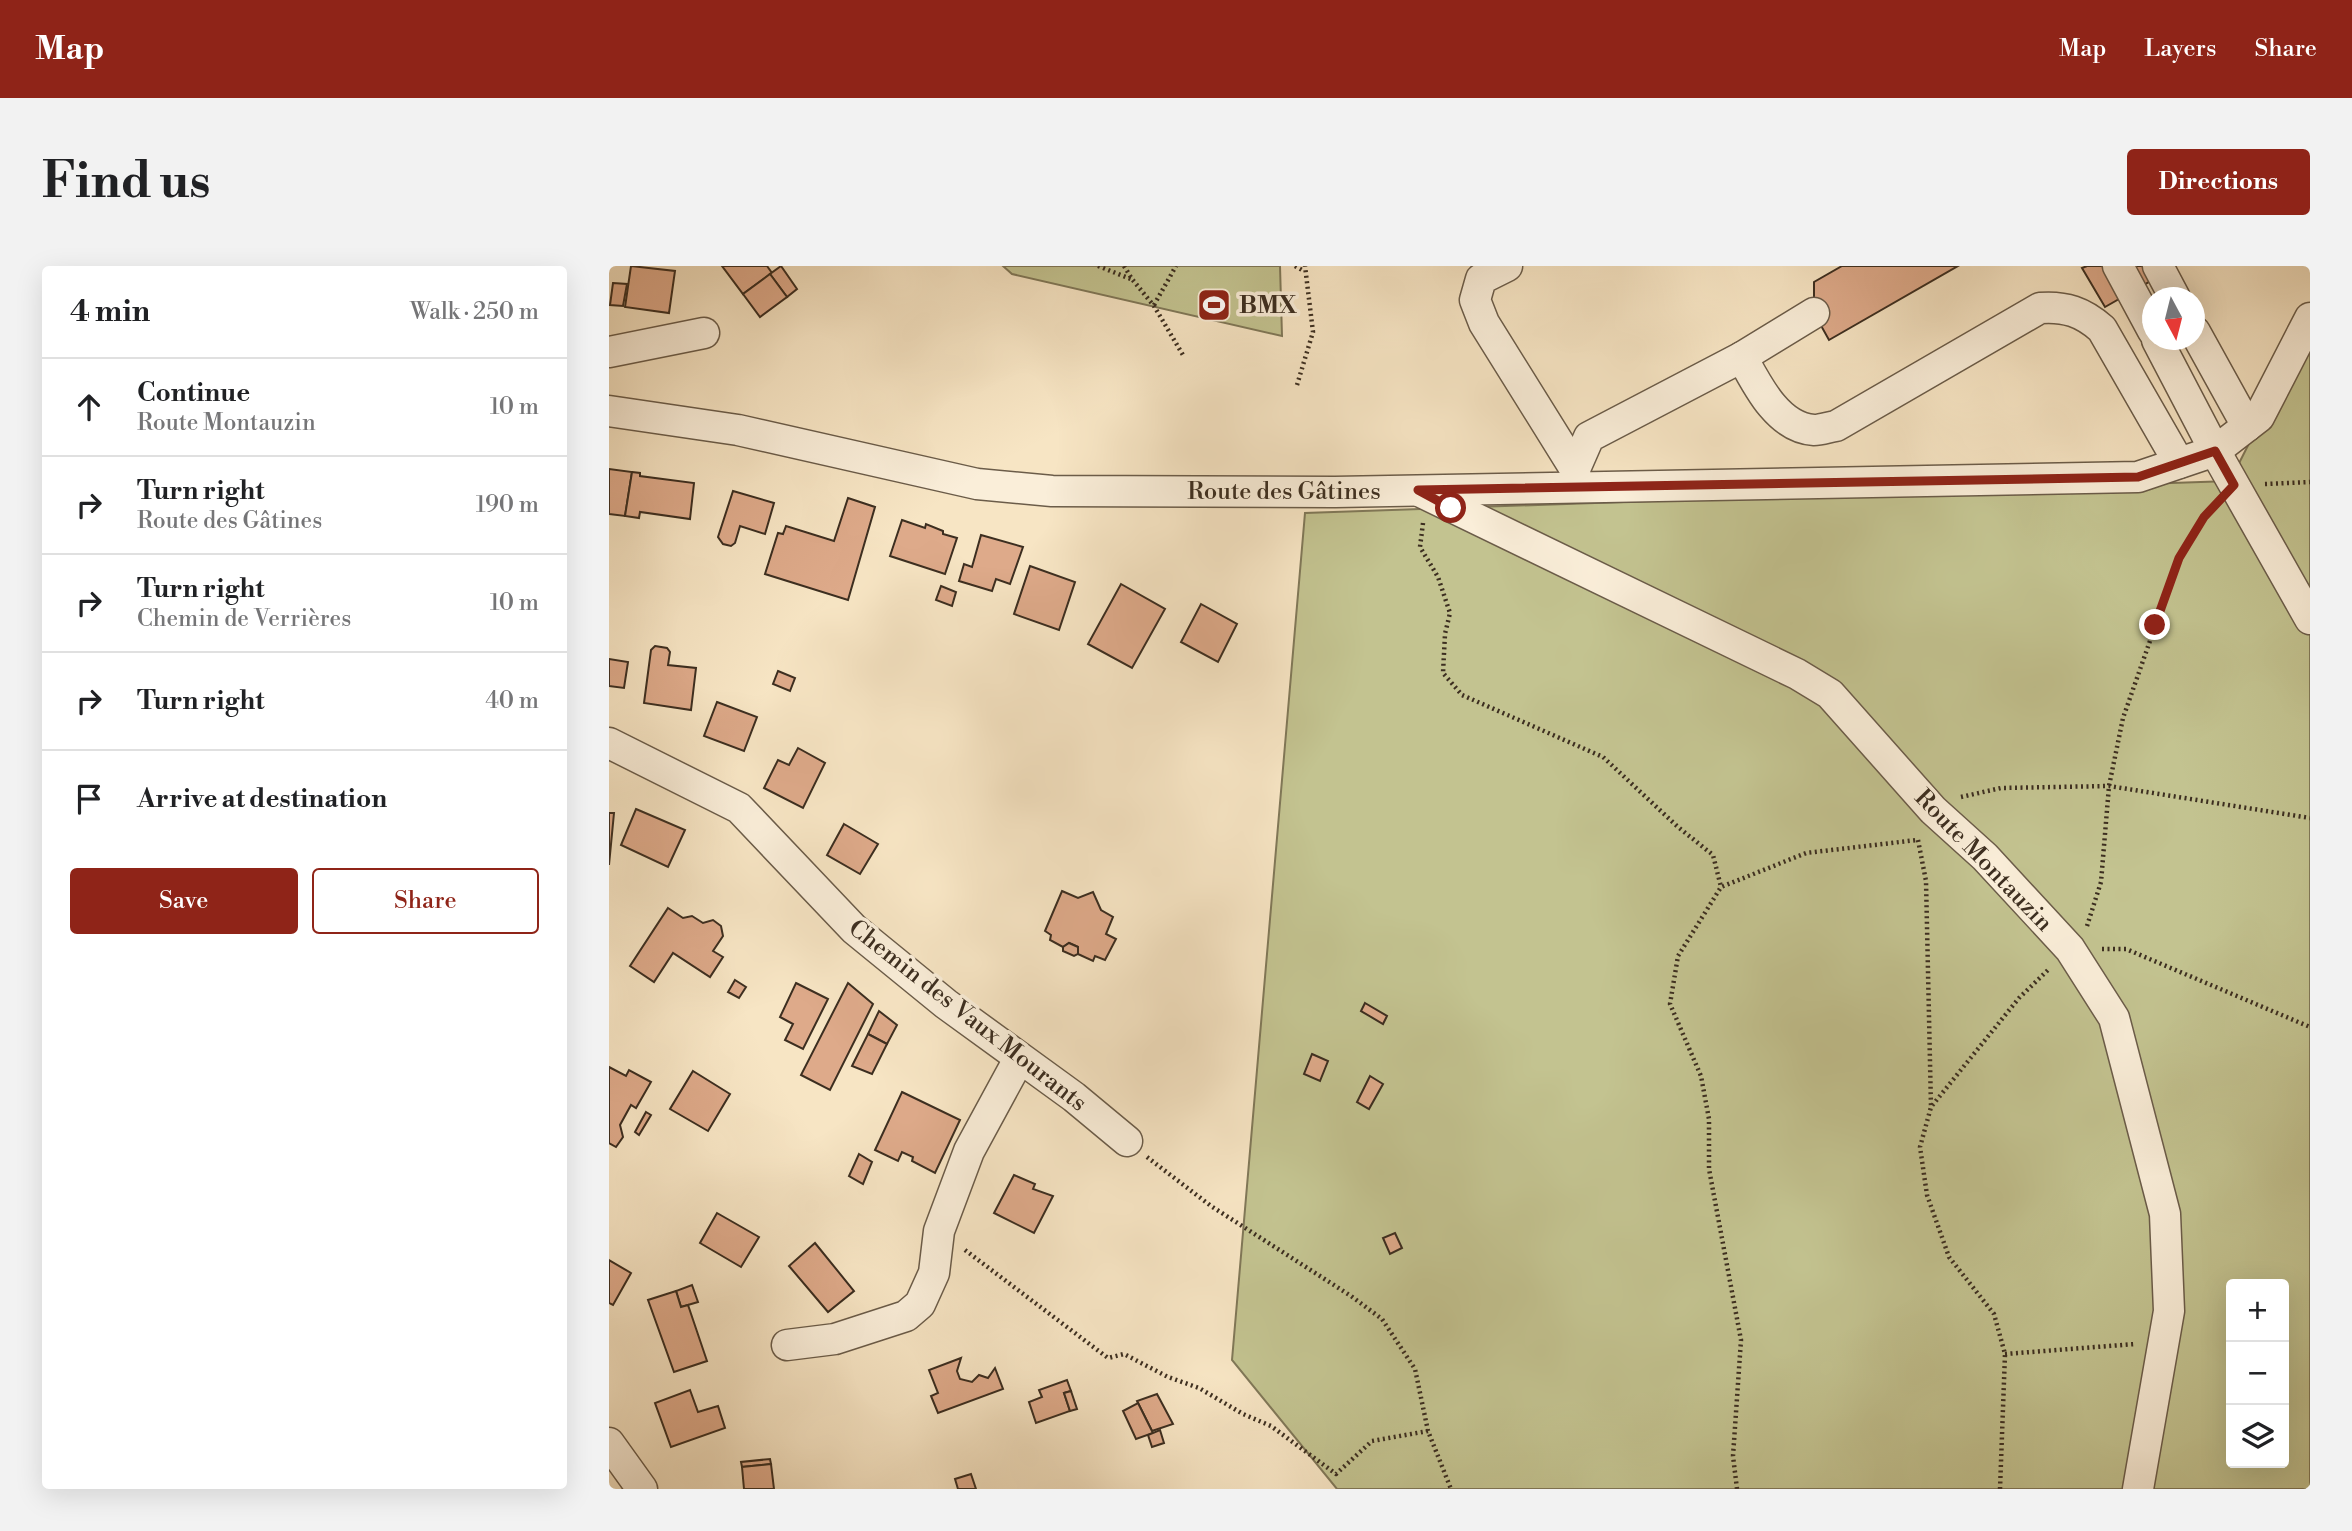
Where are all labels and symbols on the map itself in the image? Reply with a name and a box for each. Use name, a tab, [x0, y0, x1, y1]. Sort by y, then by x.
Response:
sports icon: BMX	[1195, 286, 1233, 324]
north arrow	[2142, 287, 2205, 350]
place label: BMX	[1239, 291, 1297, 321]
street label: Route des Gâtines	[1187, 477, 1381, 507]
route start	[1435, 492, 1466, 523]
route end	[2139, 609, 2170, 640]
street label: Route Montauzin	[1908, 783, 2059, 938]
street label: Chemin des Vaux Mourants	[842, 913, 1093, 1118]

